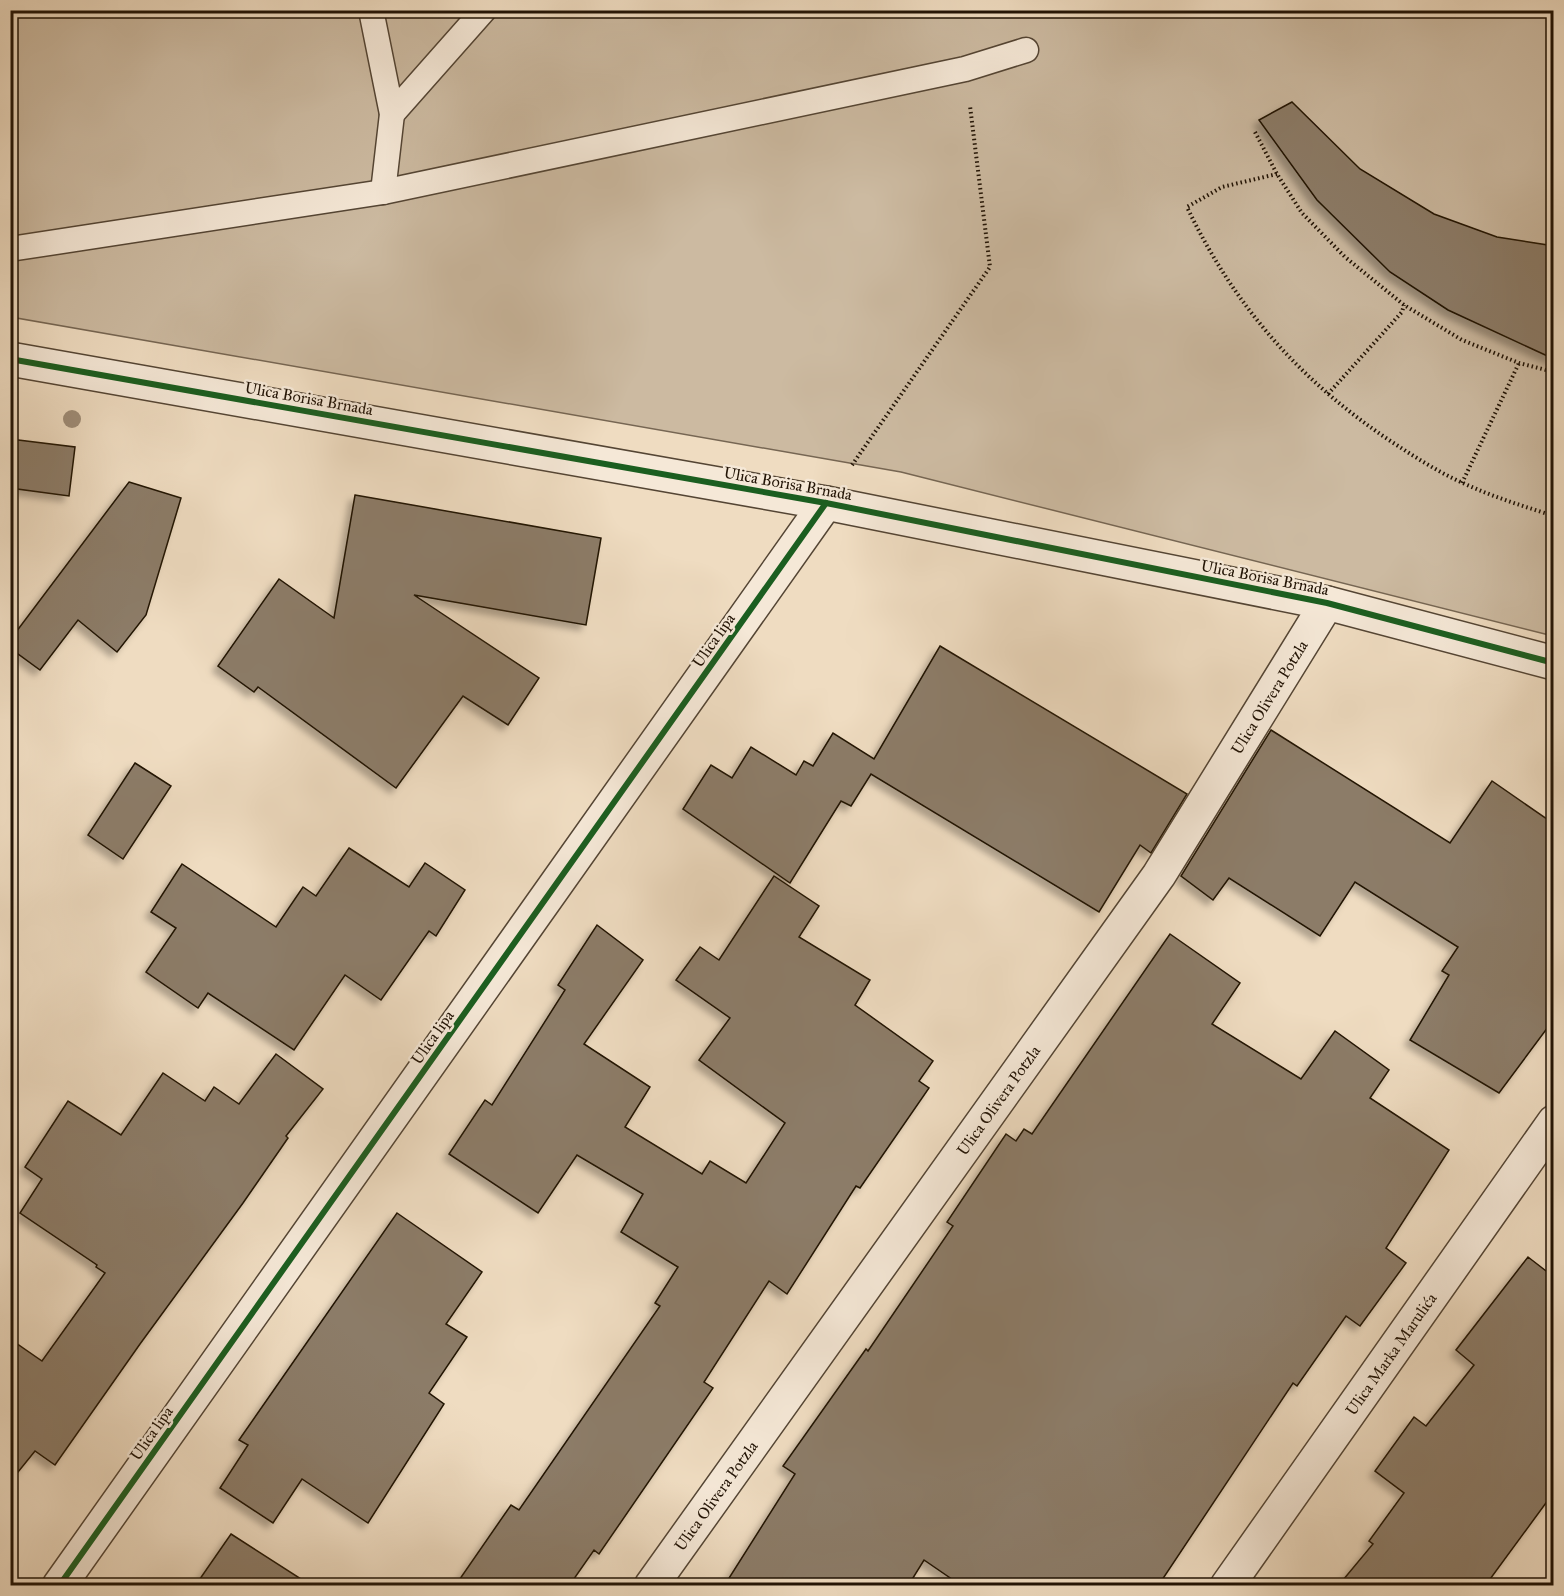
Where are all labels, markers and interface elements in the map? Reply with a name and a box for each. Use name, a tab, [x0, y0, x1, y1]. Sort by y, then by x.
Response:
street label: Ulica Borisa Brnada	[243, 378, 375, 419]
street label: Ulica Borisa Brnada	[722, 463, 854, 504]
street label: Ulica Borisa Brnada	[1199, 556, 1331, 599]
street label: Ulica lipa	[688, 609, 739, 671]
street label: Ulica Olivera Potzla	[1227, 637, 1312, 758]
street label: Ulica lipa	[407, 1006, 458, 1068]
street label: Ulica Olivera Potzla	[953, 1042, 1044, 1159]
street label: Ulica Marka Marulića	[1341, 1289, 1441, 1419]
street label: Ulica lipa	[126, 1402, 177, 1464]
street label: Ulica Olivera Potzla	[670, 1437, 762, 1555]

